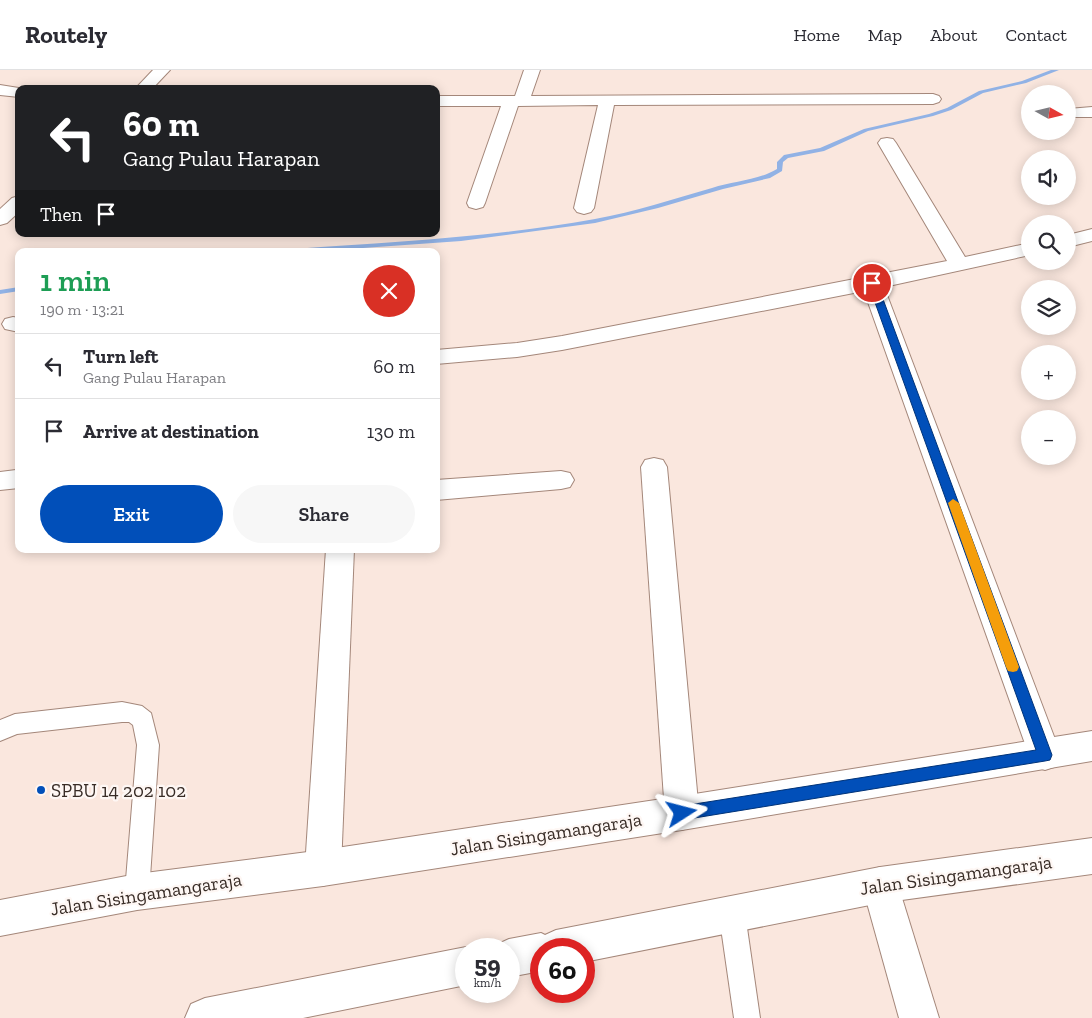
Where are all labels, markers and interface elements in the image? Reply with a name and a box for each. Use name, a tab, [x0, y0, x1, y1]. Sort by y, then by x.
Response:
text: Routely	[25, 20, 107, 49]
text: Home	[793, 24, 840, 46]
text: Map	[868, 24, 902, 46]
text: About	[930, 24, 977, 46]
text: Contact	[1005, 24, 1067, 46]
north arrow	[1021, 85, 1076, 140]
map controls	[1021, 85, 1076, 465]
text: 60 m	[123, 103, 199, 145]
icon: left	[40, 105, 105, 170]
text: Gang Pulau Harapan	[123, 145, 319, 172]
button: sound	[1021, 150, 1076, 205]
icon: arrive	[92, 200, 120, 228]
text: Then	[40, 203, 82, 226]
button: search	[1021, 215, 1076, 270]
pin	[851, 262, 893, 304]
text: 1 min	[40, 263, 110, 299]
button: close	[363, 265, 415, 317]
icon: arrive	[858, 269, 886, 297]
button: layers	[1021, 280, 1076, 335]
text: 190 m · 13:21	[40, 300, 124, 319]
text: Turn left	[83, 345, 158, 368]
button: +	[1021, 345, 1076, 400]
icon: left	[40, 352, 68, 380]
text: 60 m	[373, 355, 415, 378]
text: Gang Pulau Harapan	[83, 368, 226, 387]
button: −	[1021, 410, 1076, 465]
icon: arrive	[40, 417, 68, 445]
text: Arrive at destination	[83, 420, 259, 443]
text: 130 m	[367, 420, 415, 443]
button: Exit	[40, 485, 223, 543]
button: Share	[233, 485, 415, 543]
place label: SPBU 14 202 102	[51, 779, 186, 802]
marker: SPBU 14 202 102	[35, 784, 47, 796]
position arrow	[655, 786, 707, 838]
street label: Jalan Sisingamangaraja	[449, 808, 643, 860]
street label: Jalan Sisingamangaraja	[859, 850, 1053, 900]
street label: Jalan Sisingamangaraja	[49, 868, 243, 920]
speed limit sign: 60	[530, 938, 595, 1003]
text: 59	[474, 949, 501, 979]
text: km/h	[474, 976, 501, 990]

